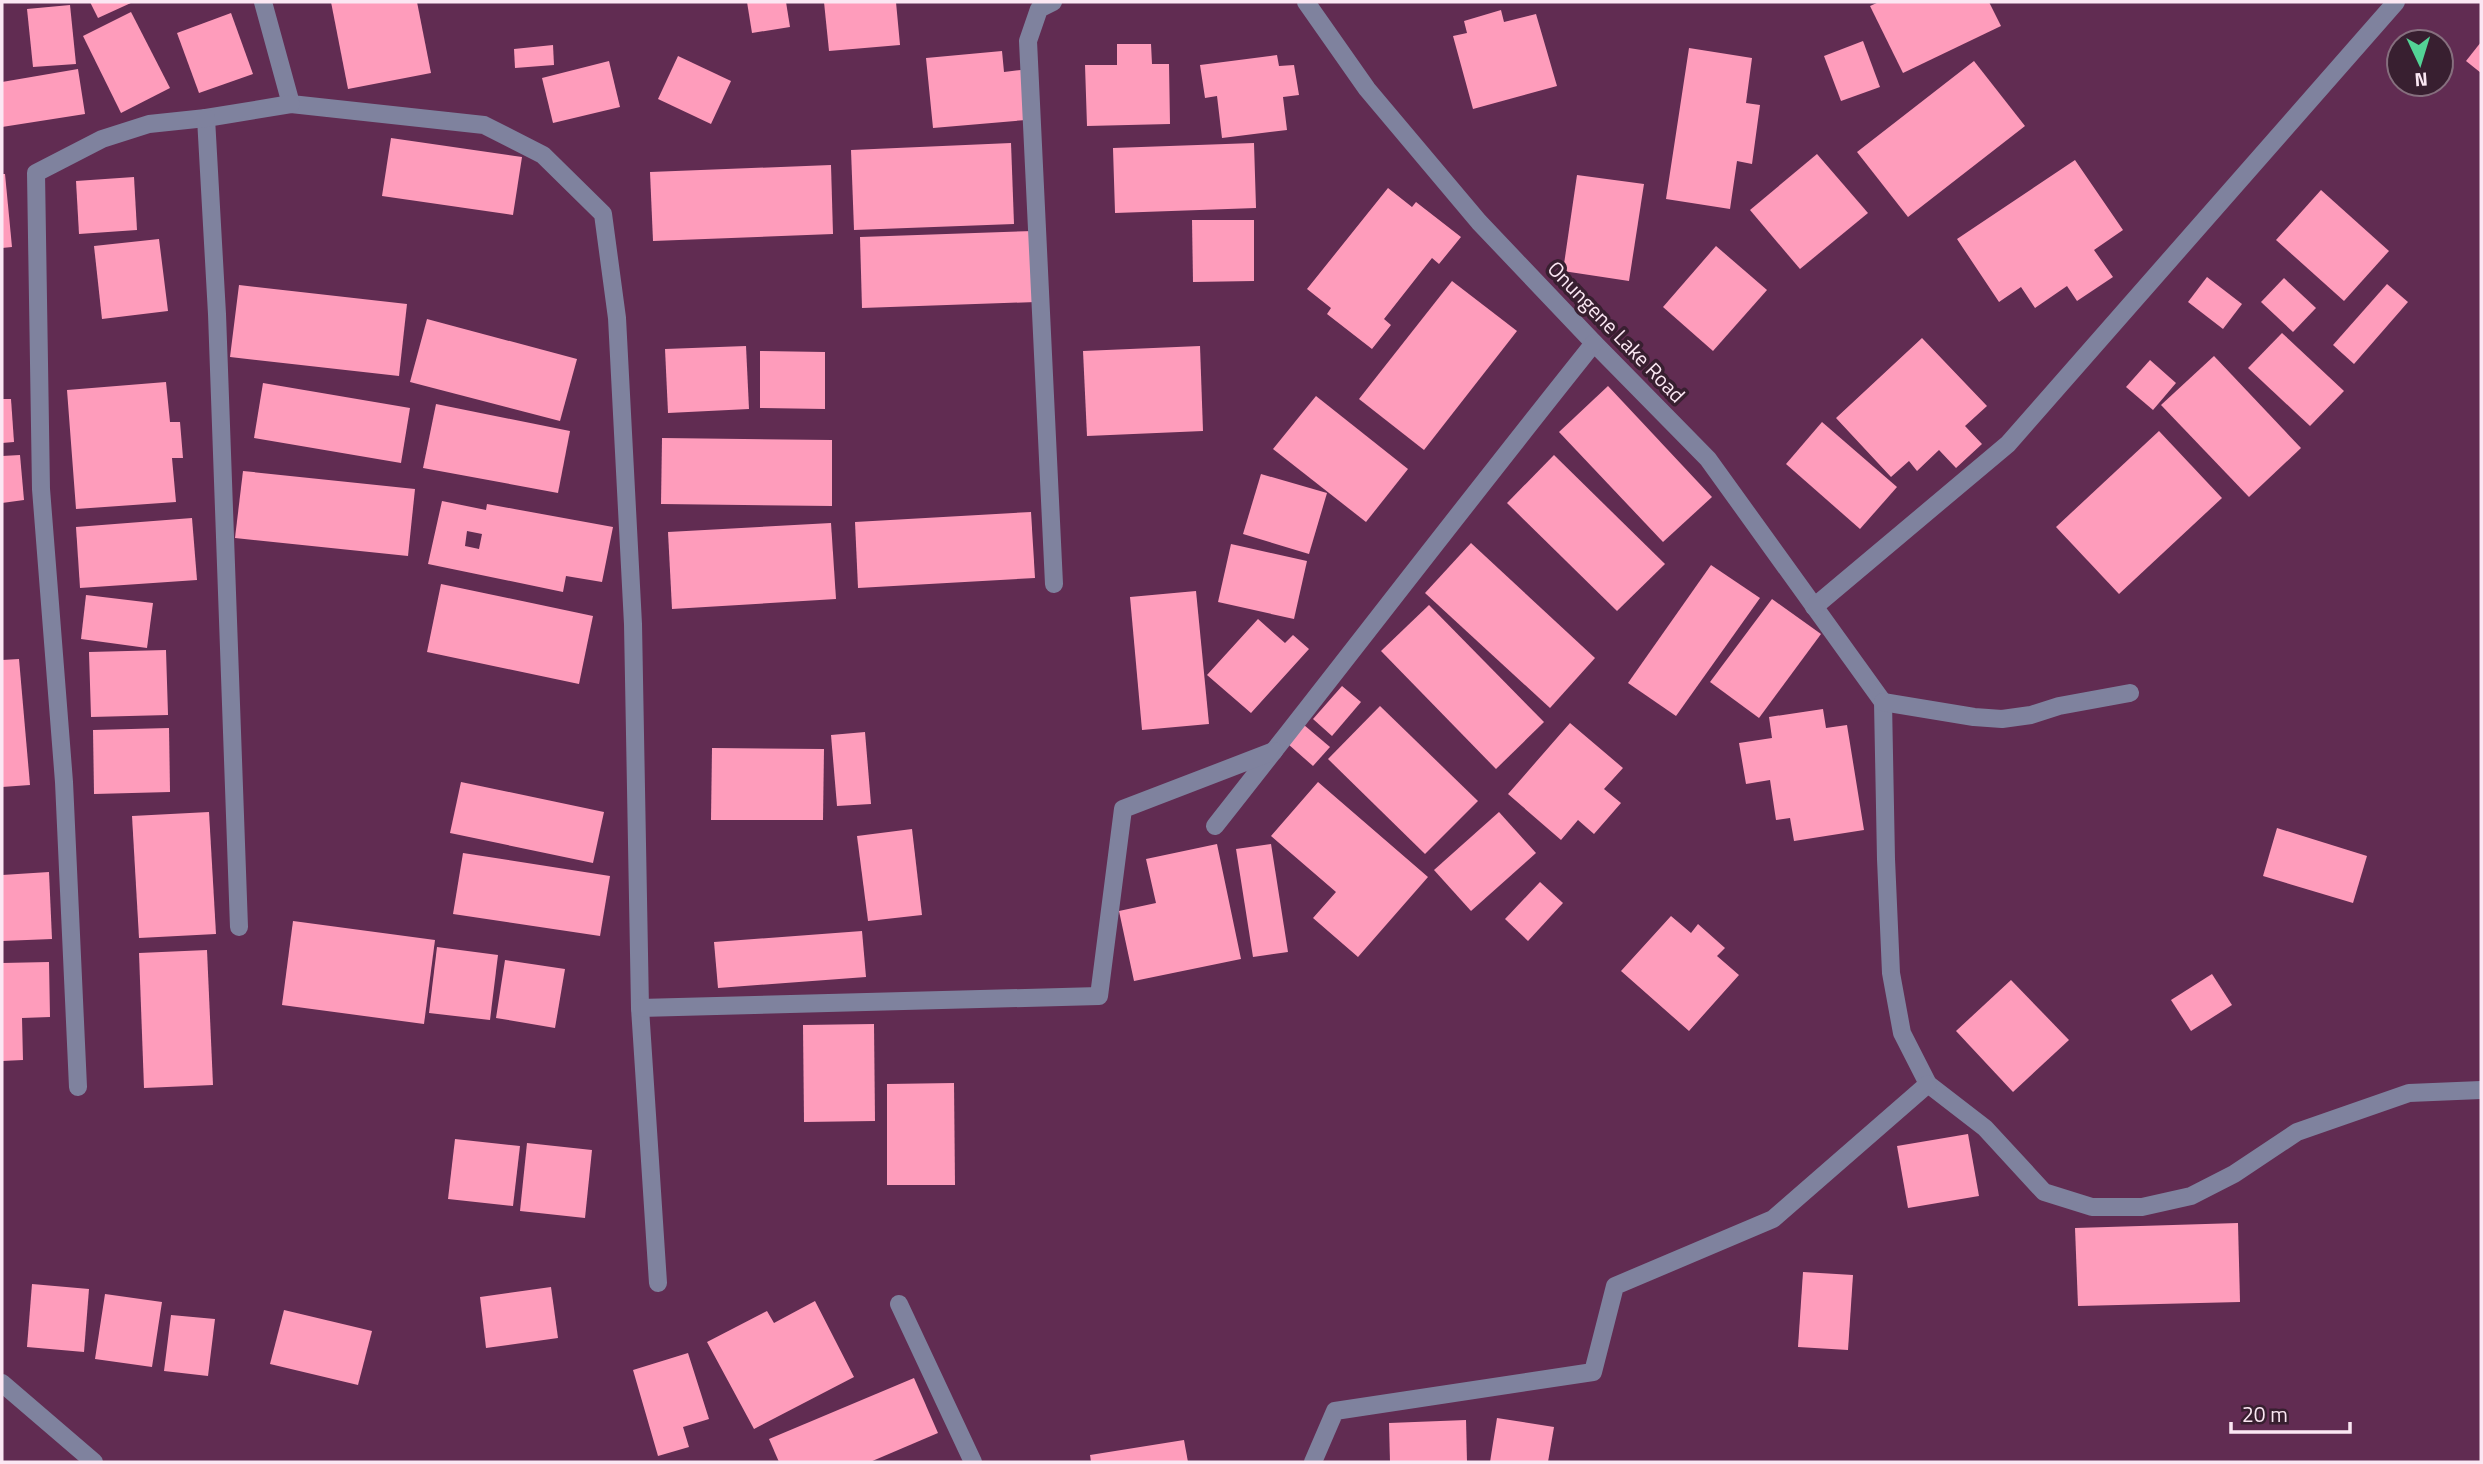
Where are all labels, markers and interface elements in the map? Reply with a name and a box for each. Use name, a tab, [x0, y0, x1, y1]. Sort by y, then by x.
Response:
north arrow	[2385, 28, 2455, 98]
text: N	[2414, 66, 2429, 95]
street label: Onungene Lake Road	[1540, 253, 1693, 410]
scale bar	[2231, 1390, 2350, 1434]
text: 20 m	[2242, 1398, 2288, 1430]

